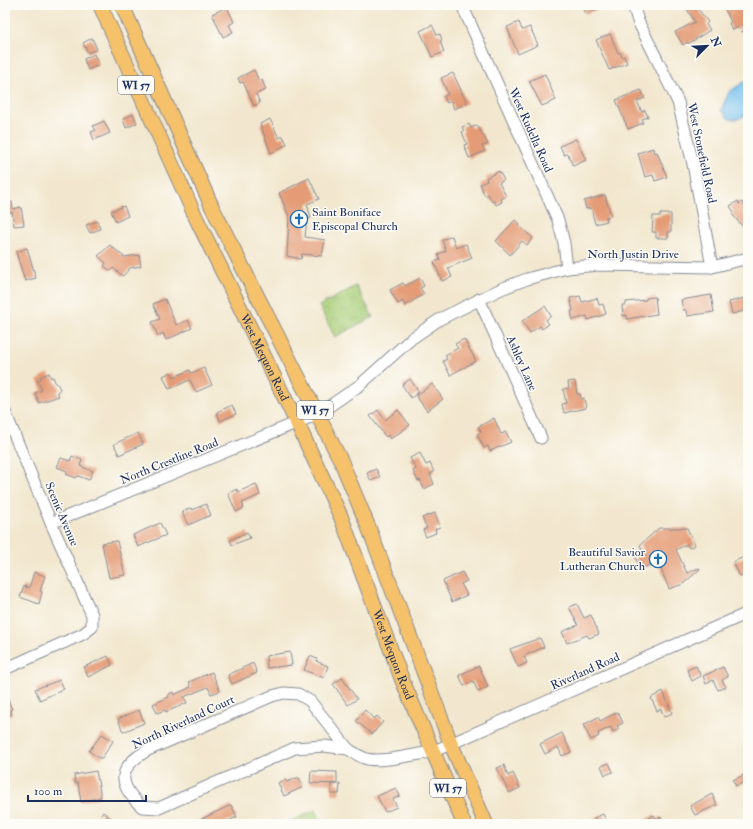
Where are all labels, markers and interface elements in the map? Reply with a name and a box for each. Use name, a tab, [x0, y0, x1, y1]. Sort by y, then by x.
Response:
north arrow	[687, 26, 727, 66]
text: N	[707, 34, 724, 50]
road number: WI 57	[118, 76, 154, 94]
street label: West Rudella Road	[505, 85, 556, 175]
street label: West Stonefield Road	[683, 101, 720, 205]
place label: Saint Boniface Episcopal Church	[312, 205, 399, 234]
church icon: Saint Boniface Episcopal Church	[289, 209, 309, 229]
street label: North Justin Drive	[587, 247, 679, 262]
street label: West Mequon Road	[236, 311, 292, 404]
street label: Ashley Lane	[502, 332, 540, 393]
road number: WI 57	[297, 401, 333, 419]
street label: North Crestline Road	[118, 435, 221, 488]
street label: Scenic Avenue	[41, 480, 82, 548]
place label: Beautiful Savior Lutheran Church	[560, 545, 646, 574]
church icon: Beautiful Savior Lutheran Church	[648, 549, 668, 569]
street label: West Mequon Road	[368, 607, 417, 702]
street label: Riverland Road	[548, 650, 622, 693]
street label: North Riverland Court	[130, 692, 237, 753]
scale bar	[28, 777, 146, 803]
road number: WI 57	[430, 779, 466, 797]
text: 100 m	[34, 784, 63, 799]

